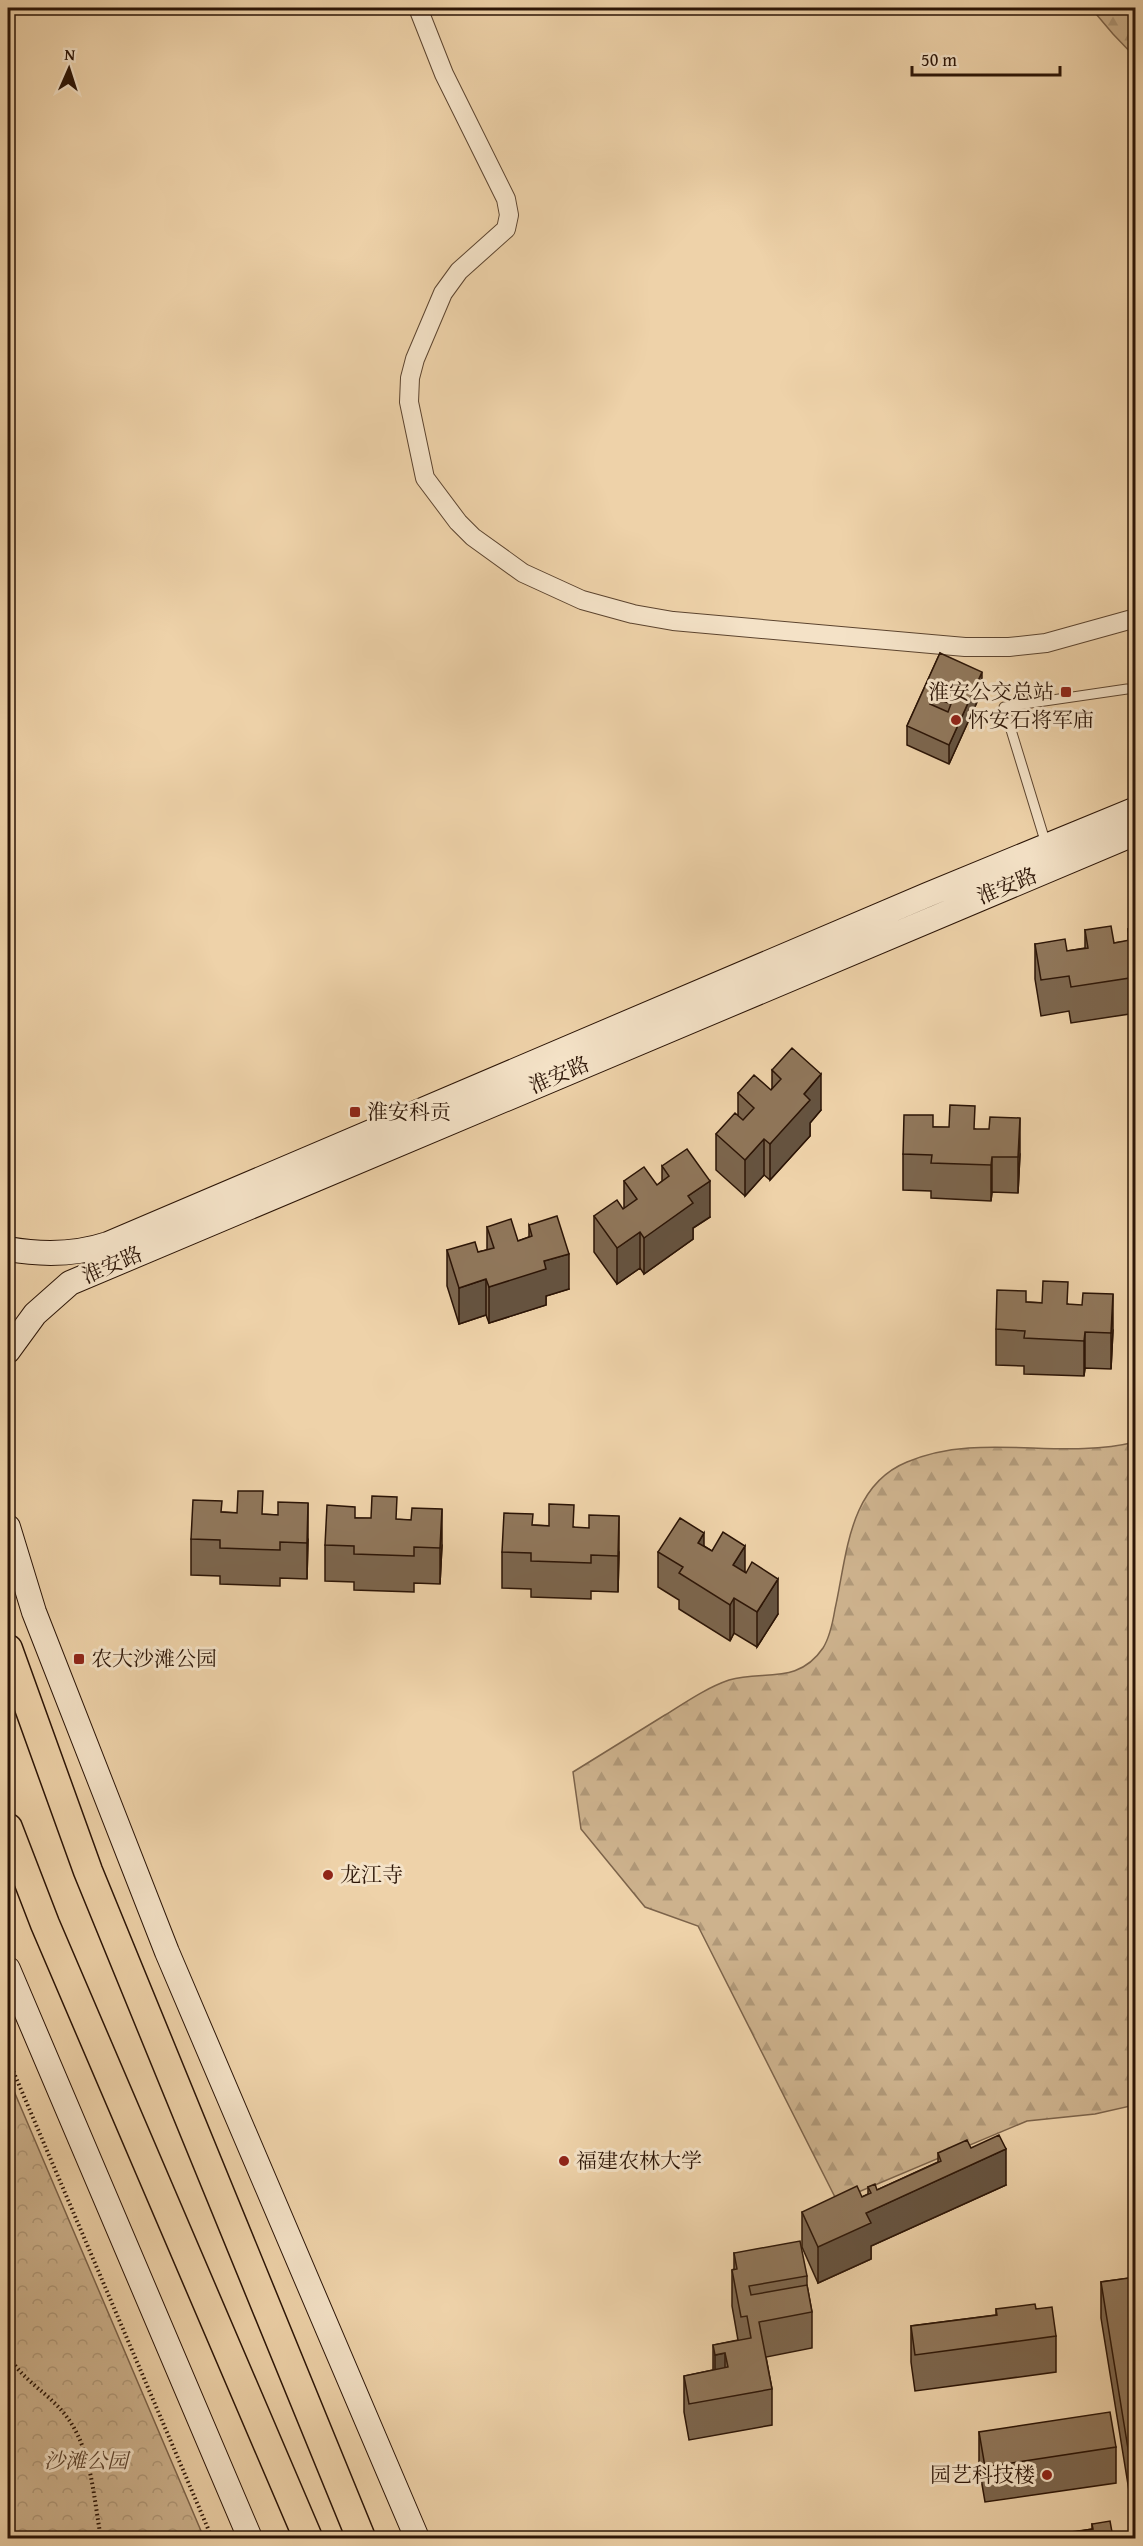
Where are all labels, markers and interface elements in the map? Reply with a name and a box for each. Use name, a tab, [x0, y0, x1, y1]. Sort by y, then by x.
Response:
north arrow	[39, 39, 99, 99]
scale bar	[912, 39, 1060, 77]
text: N	[64, 42, 76, 66]
text: 50 m	[921, 46, 957, 73]
place label: 淮安公交总站	[928, 676, 1054, 707]
marker: 淮安公交总站	[1059, 685, 1073, 699]
place label: 怀安石将军庙	[968, 704, 1094, 735]
marker: 怀安石将军庙	[949, 713, 963, 727]
street label: 淮安路	[972, 859, 1042, 912]
street label: 淮安路	[524, 1048, 594, 1101]
place label: 淮安科贡	[367, 1096, 451, 1127]
marker: 淮安科贡	[348, 1105, 362, 1119]
street label: 淮安路	[77, 1238, 147, 1291]
place label: 农大沙滩公园	[91, 1643, 217, 1674]
marker: 农大沙滩公园	[72, 1652, 86, 1666]
place label: 龙江寺	[340, 1859, 403, 1890]
marker: 龙江寺	[321, 1868, 335, 1882]
place label: 福建农林大学	[576, 2145, 702, 2176]
marker: 福建农林大学	[557, 2154, 571, 2168]
park label: 沙滩公园	[44, 2445, 131, 2476]
place label: 园艺科技楼	[930, 2459, 1035, 2490]
marker: 园艺科技楼	[1040, 2468, 1054, 2482]

